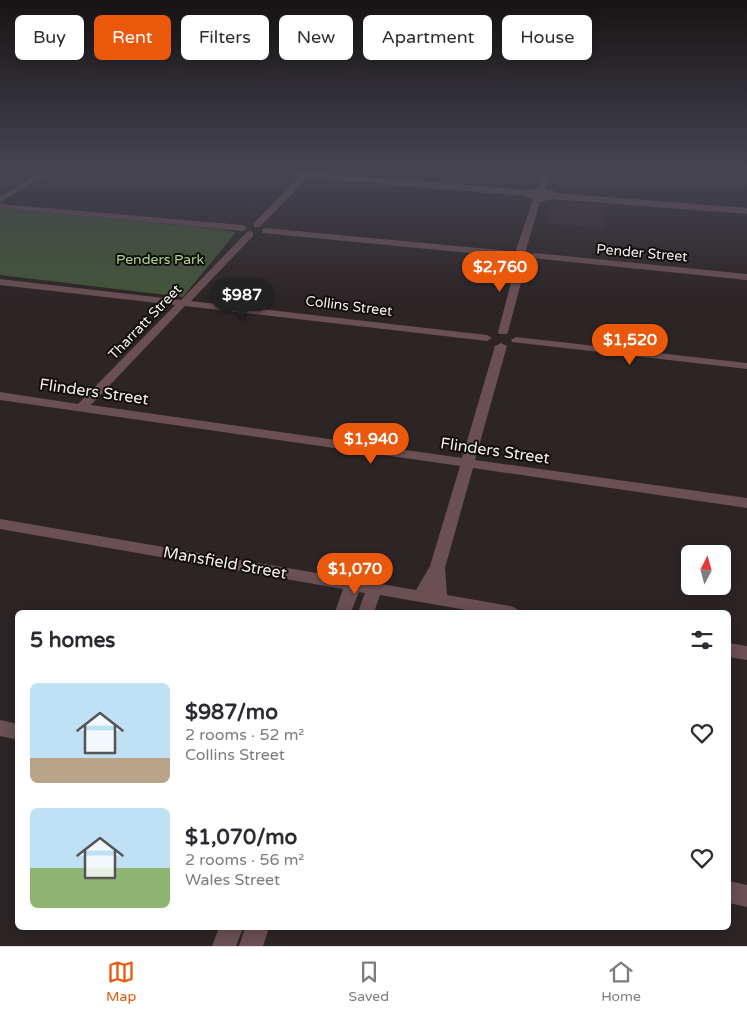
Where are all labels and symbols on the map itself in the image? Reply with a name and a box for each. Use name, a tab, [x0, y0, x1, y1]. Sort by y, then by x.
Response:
street label: Pender Street	[596, 241, 689, 266]
pin: $2,760	[459, 250, 541, 293]
park label: Penders Park	[116, 251, 204, 268]
pin: $987	[212, 278, 272, 321]
street label: Tharratt Street	[105, 281, 185, 363]
street label: Collins Street	[305, 292, 394, 320]
pin: $1,520	[589, 324, 671, 366]
street label: Flinders Street	[38, 374, 150, 410]
pin: $1,940	[330, 422, 412, 465]
street label: Flinders Street	[439, 433, 551, 469]
street label: Mansfield Street	[162, 542, 288, 584]
north arrow	[681, 545, 731, 595]
pin: $1,070	[314, 552, 396, 595]

